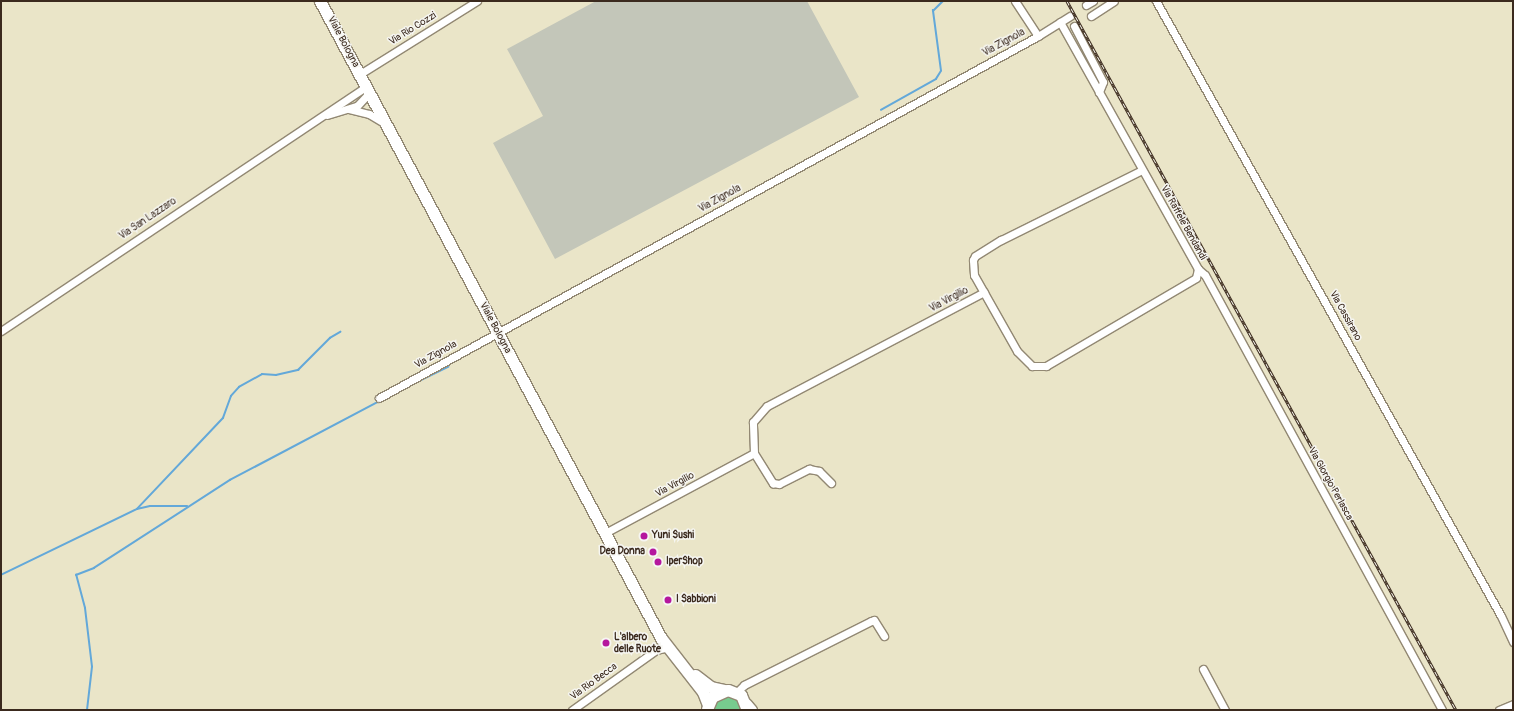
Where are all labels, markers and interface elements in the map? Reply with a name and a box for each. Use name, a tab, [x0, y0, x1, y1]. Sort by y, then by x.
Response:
street label: Via Rio Cozzi	[387, 10, 439, 48]
street label: Viale Bologna	[325, 14, 361, 70]
street label: Via Zignola	[981, 26, 1027, 60]
street label: Via Zignola	[697, 182, 743, 216]
street label: Via Raffele Bendandi	[1157, 184, 1209, 262]
street label: Via San Lazzaro	[117, 195, 179, 243]
street label: Via Virgilio	[928, 285, 970, 315]
street label: Via Cassirano	[1326, 289, 1364, 343]
street label: Viale Bologna	[477, 300, 513, 356]
street label: Via Zignola	[413, 338, 459, 372]
street label: Via Giorgio Perlasca	[1305, 445, 1355, 523]
street label: Via Virgilio	[654, 470, 696, 500]
place label: Yuni Sushi	[652, 530, 694, 542]
marker: Yuni Sushi	[639, 531, 649, 541]
place label: Dea Donna	[599, 546, 645, 558]
marker: Dea Donna	[648, 547, 658, 557]
place label: IperShop	[666, 556, 703, 568]
marker: IperShop	[653, 557, 663, 567]
place label: I Sabbioni	[676, 594, 716, 606]
marker: I Sabbioni	[663, 595, 673, 605]
place label: L'albero delle Ruote	[614, 631, 661, 654]
marker: L'albero delle Ruote	[601, 638, 611, 648]
street label: Via Rio Becca	[568, 661, 620, 703]

